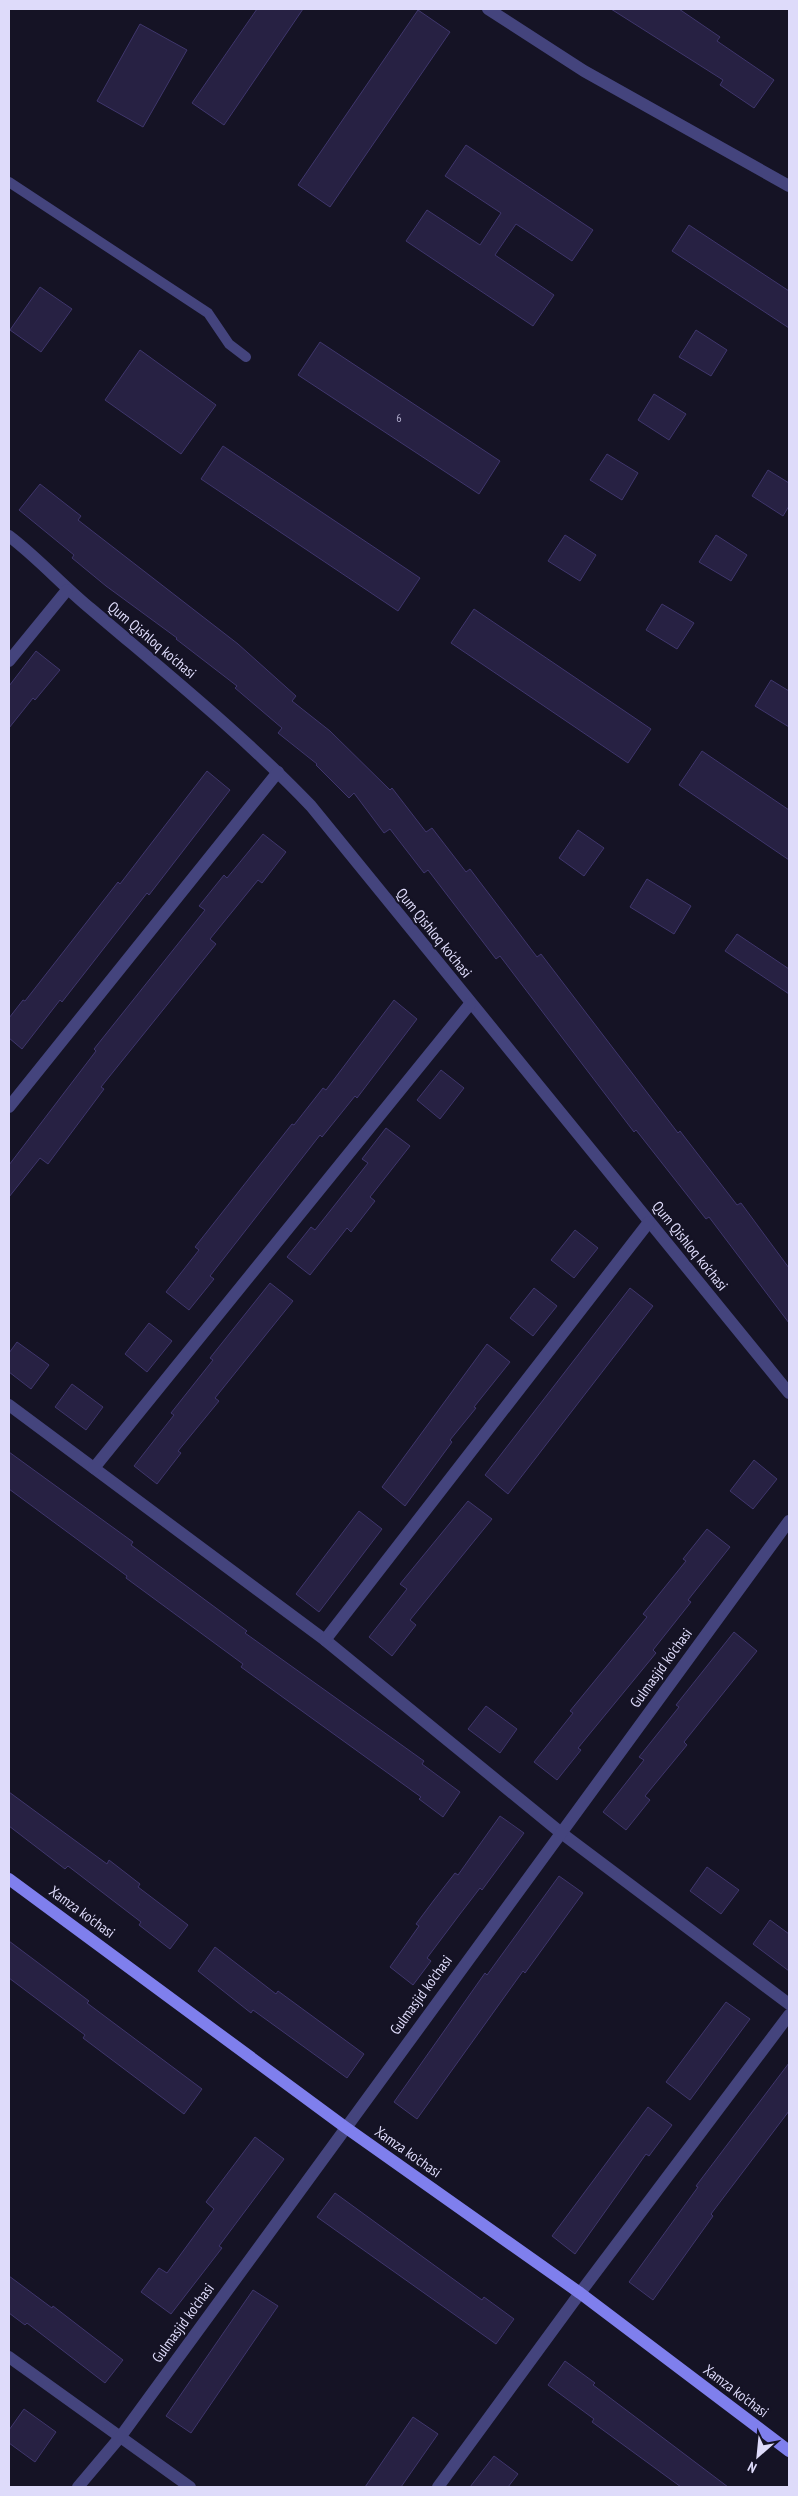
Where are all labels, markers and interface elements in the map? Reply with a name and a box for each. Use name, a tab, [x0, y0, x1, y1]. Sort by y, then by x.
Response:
house number: 6	[396, 410, 402, 425]
street label: Qum Qishloq ko'chasi	[104, 597, 200, 682]
street label: Qum Qishloq ko'chasi	[392, 884, 476, 981]
street label: Qum Qishloq ko'chasi	[648, 1197, 732, 1294]
street label: Gulmasjid ko'chasi	[625, 1624, 696, 1711]
street label: Xamza ko'chasi	[46, 1881, 119, 1942]
street label: Gulmasjid ko'chasi	[385, 1951, 456, 2038]
street label: Xamza ko'chasi	[371, 2122, 445, 2181]
street label: Gulmasjid ko'chasi	[147, 2279, 218, 2366]
street label: Xamza ko'chasi	[700, 2360, 773, 2421]
north arrow	[733, 2431, 783, 2481]
text: N	[745, 2458, 760, 2477]

